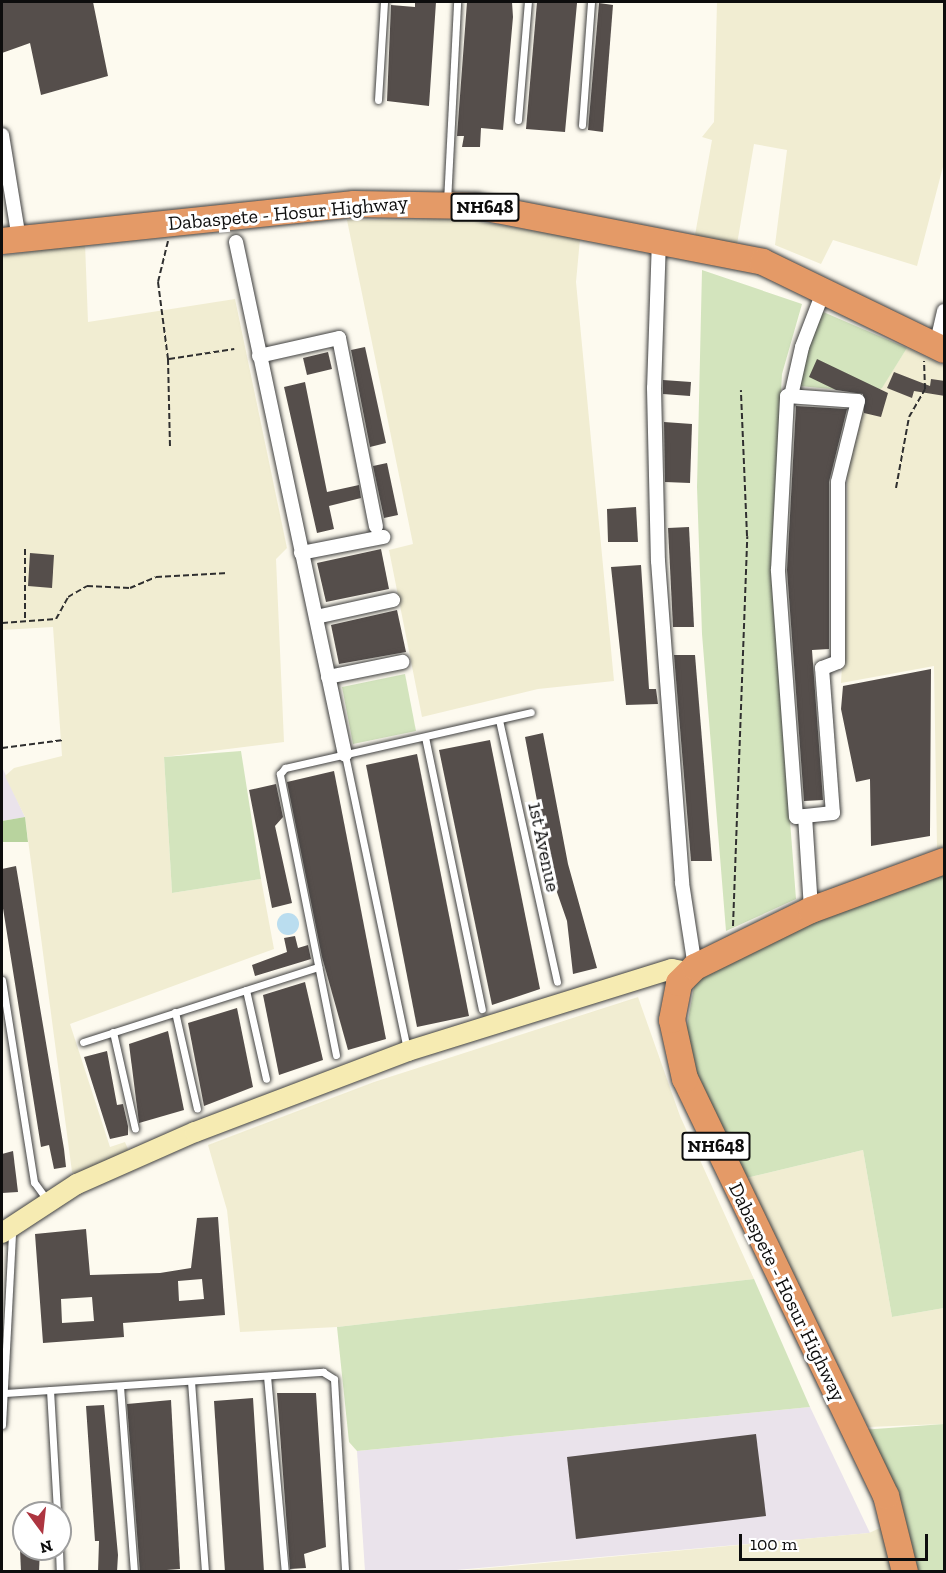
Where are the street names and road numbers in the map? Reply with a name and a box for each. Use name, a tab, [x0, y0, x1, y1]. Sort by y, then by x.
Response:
street label: Dabaspete - Hosur Highway	[167, 191, 409, 235]
road number: NH648	[450, 192, 520, 222]
street label: 1st Avenue	[523, 800, 565, 894]
road number: NH648	[682, 1131, 750, 1161]
street label: Dabaspete - Hosur Highway	[723, 1178, 851, 1406]

